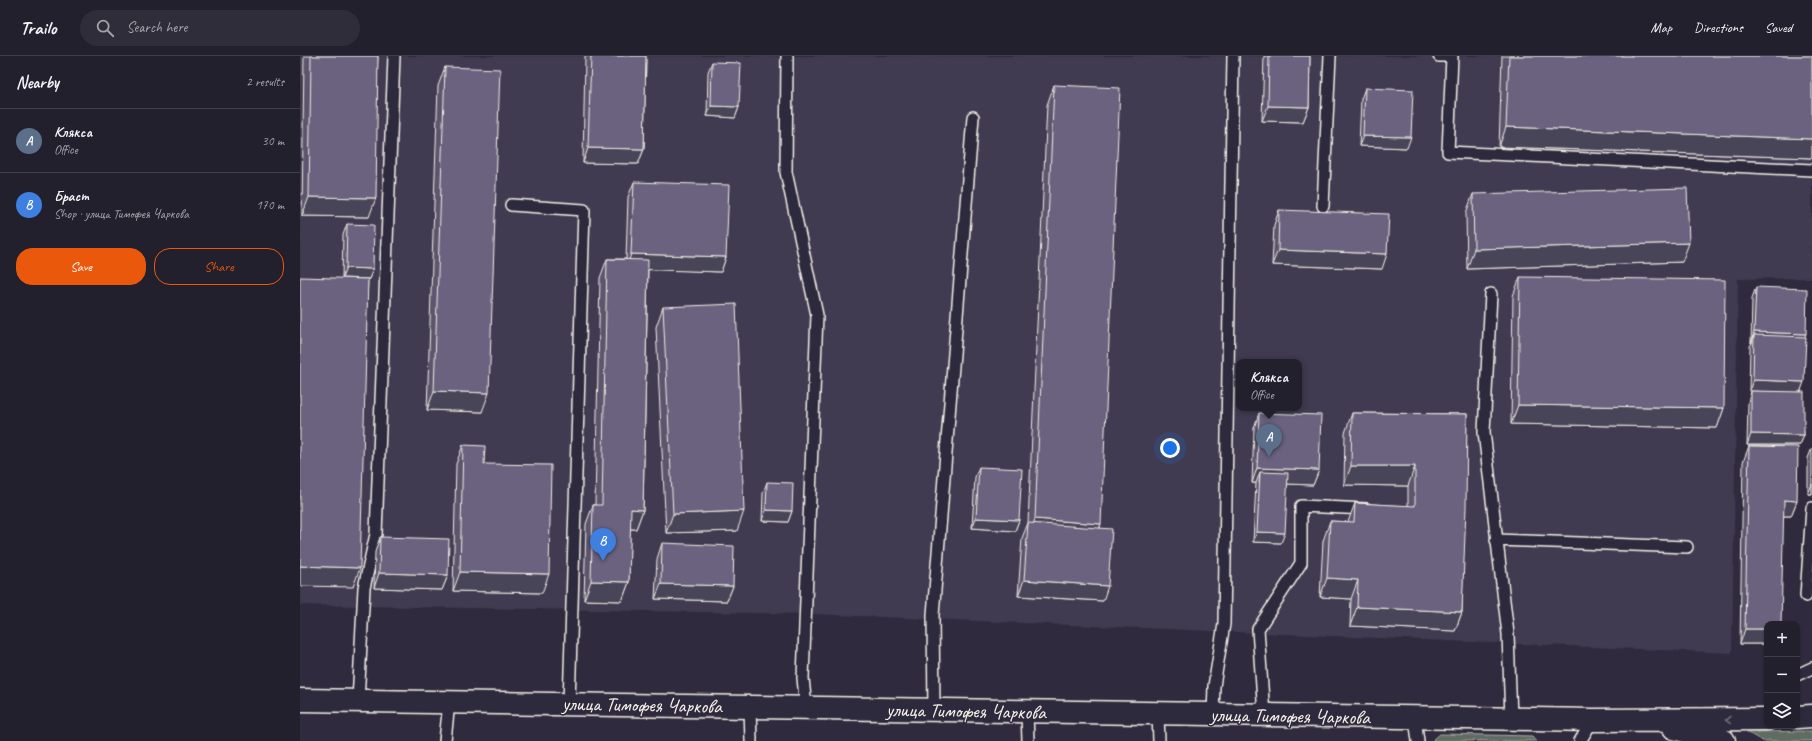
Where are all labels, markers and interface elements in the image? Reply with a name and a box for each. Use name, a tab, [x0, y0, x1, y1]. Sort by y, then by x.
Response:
search box	[80, 10, 360, 46]
text: Trailo	[20, 16, 56, 40]
icon: search	[94, 17, 116, 39]
text: Search here	[126, 18, 188, 37]
text: Map	[1651, 19, 1672, 36]
text: Directions	[1694, 19, 1743, 36]
text: Saved	[1765, 19, 1792, 36]
text: Nearby	[16, 72, 59, 93]
text: 2 results	[246, 74, 284, 90]
text: Клякса	[54, 123, 92, 142]
text: A	[26, 133, 32, 149]
text: 30 m	[262, 133, 284, 149]
text: Office	[54, 142, 78, 158]
text: Браст	[54, 187, 89, 206]
text: B	[26, 197, 32, 213]
text: 170 m	[256, 197, 284, 213]
text: Shop · улица Тимофея Чаркова	[54, 206, 189, 222]
button: Save	[16, 248, 146, 285]
button: Share	[154, 248, 284, 285]
popup	[1236, 359, 1302, 411]
text: Клякса	[1250, 368, 1288, 387]
text: Office	[1250, 387, 1274, 403]
pin: A	[1256, 424, 1282, 457]
your location	[1160, 438, 1180, 458]
pin: B	[590, 528, 616, 561]
map controls	[1764, 621, 1800, 729]
button: +	[1764, 621, 1800, 657]
button: −	[1764, 657, 1800, 693]
street label: улица Тимофея Чаркова	[561, 691, 723, 719]
button: layers	[1764, 693, 1800, 729]
street label: улица Тимофея Чаркова	[885, 697, 1047, 725]
street label: улица Тимофея Чаркова	[1209, 702, 1371, 730]
one-way arrow	[1725, 715, 1731, 724]

